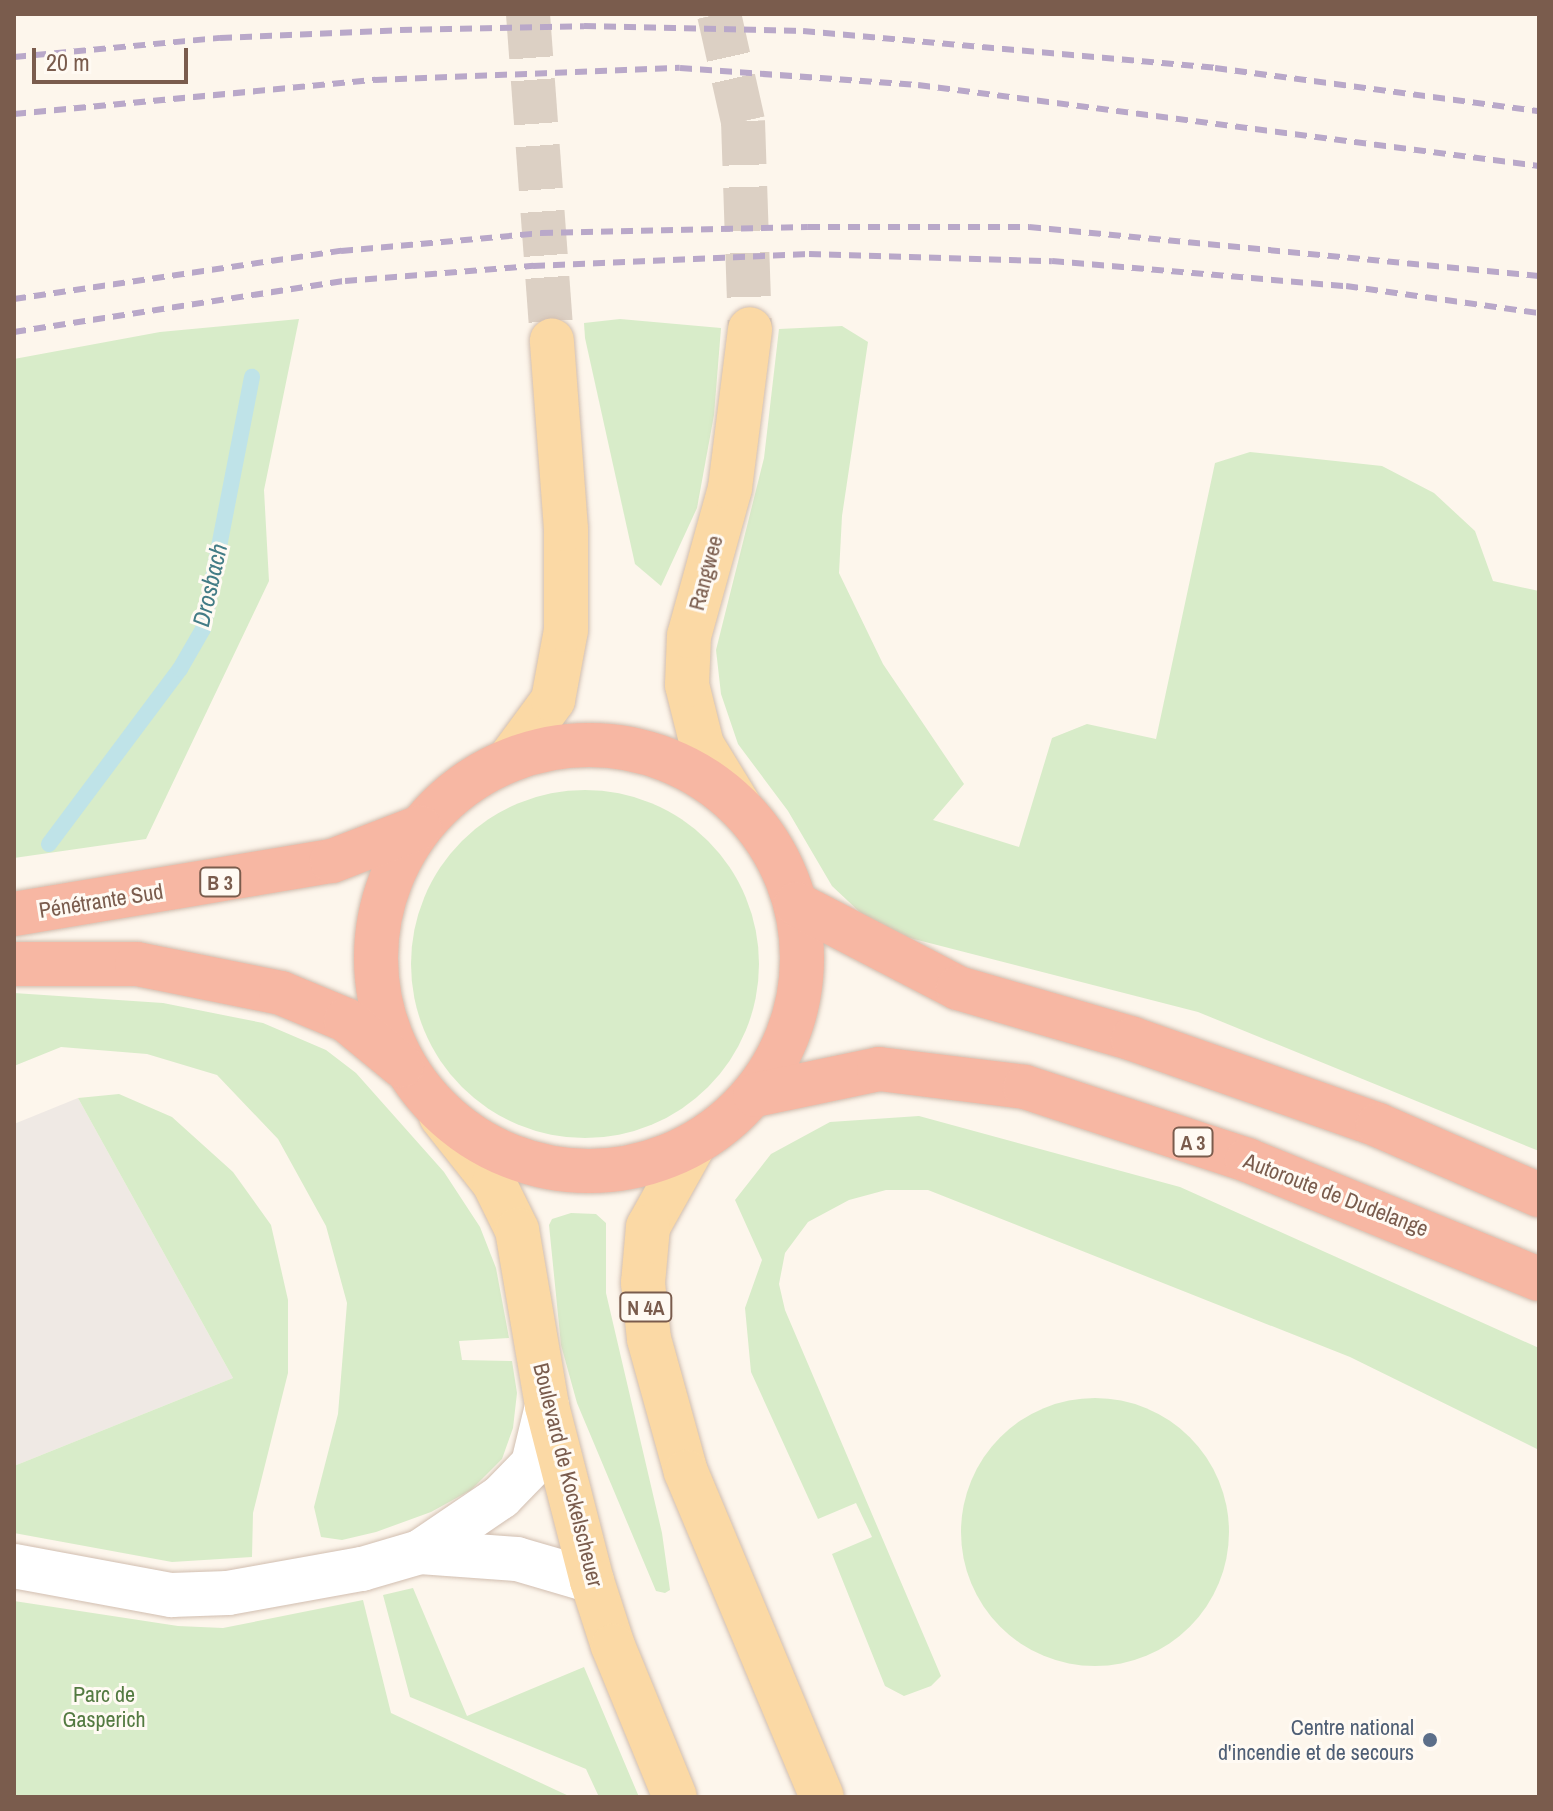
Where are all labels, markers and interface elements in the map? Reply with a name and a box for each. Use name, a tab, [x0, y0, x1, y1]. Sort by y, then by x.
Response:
scale bar	[36, 32, 192, 82]
text: 20 m	[46, 46, 90, 78]
street label: Rangwee	[683, 533, 729, 613]
water label: Drosbach	[186, 541, 234, 629]
road number: B 3	[198, 866, 242, 898]
street label: Pénétrante Sud	[37, 878, 165, 924]
road number: A 3	[1171, 1126, 1215, 1158]
street label: Autoroute de Dudelange	[1240, 1148, 1432, 1242]
road number: N 4A	[618, 1291, 674, 1323]
street label: Boulevard de Kockelscheuer	[527, 1360, 609, 1590]
park label: Parc de Gasperich	[62, 1681, 146, 1732]
place label: Centre national d'incendie et de secours	[1218, 1714, 1414, 1766]
marker: Centre national d'incendie et de secours	[1421, 1731, 1439, 1749]

